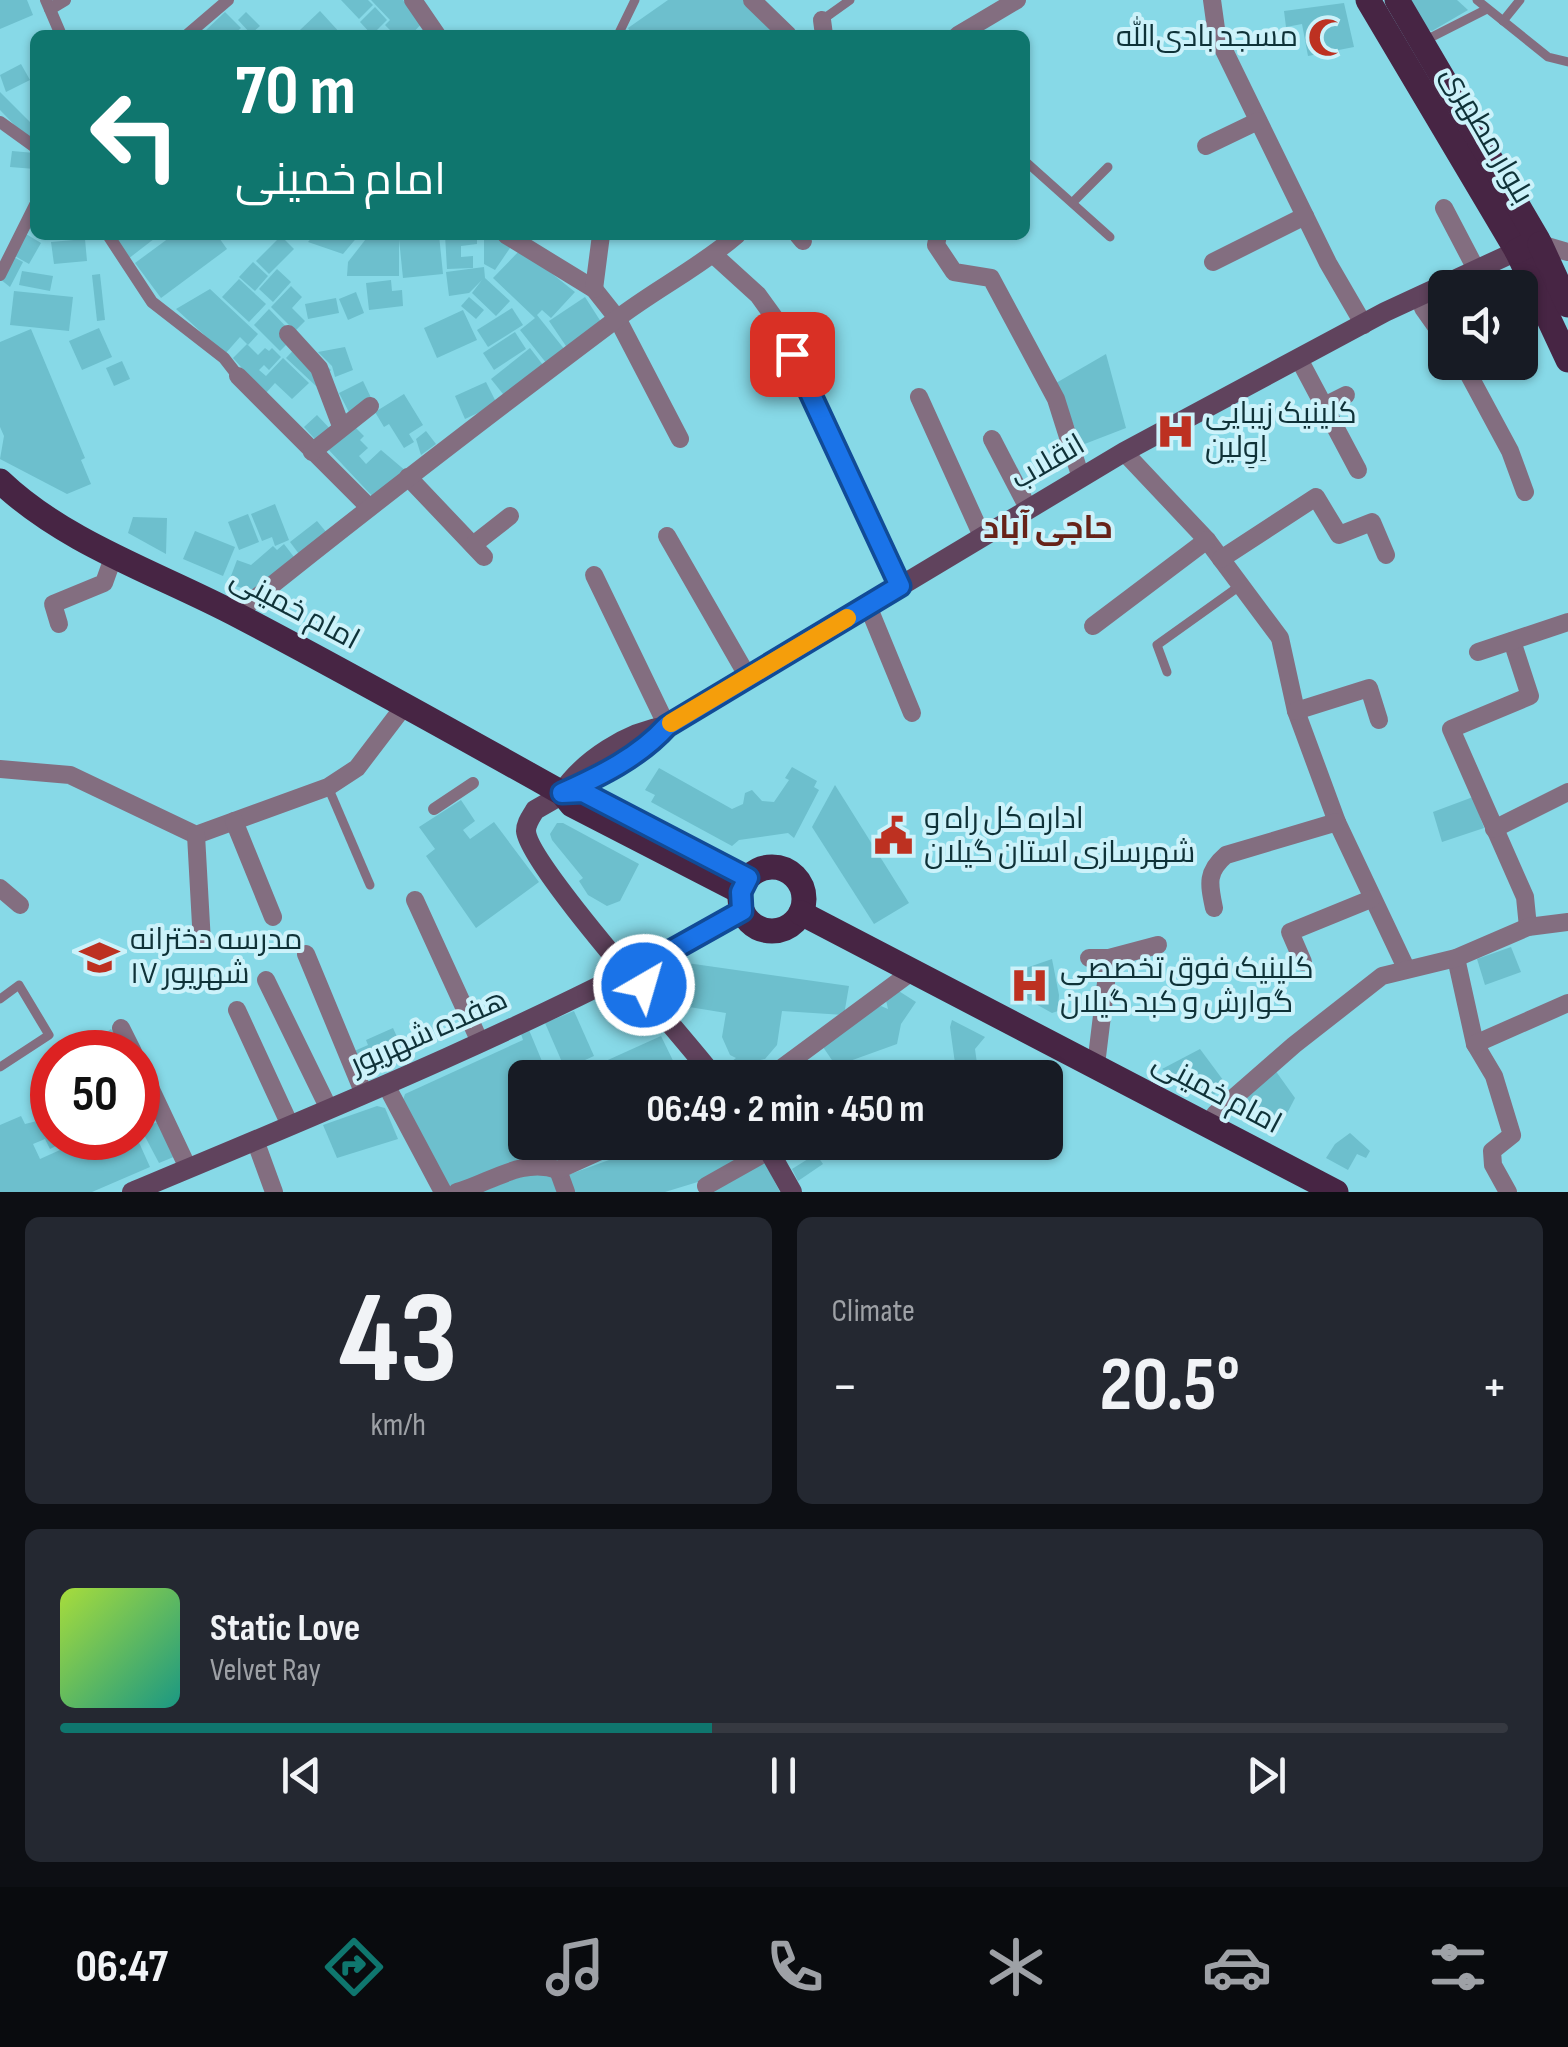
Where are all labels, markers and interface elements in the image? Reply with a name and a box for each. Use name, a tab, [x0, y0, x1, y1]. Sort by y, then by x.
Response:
place label: مسجد بادی‌الله	[1116, 16, 1298, 55]
mosque icon: مسجد بادی‌الله	[1307, 16, 1349, 58]
text: 70 m	[235, 50, 356, 134]
street label: بلوار مطهری	[1433, 60, 1541, 210]
icon: left	[70, 70, 200, 200]
text: امام خمینی	[235, 153, 446, 208]
map controls	[1428, 270, 1538, 380]
button: sound	[1428, 270, 1538, 380]
pin	[750, 312, 835, 397]
icon: arrive	[765, 327, 820, 382]
place label: کلینیک زیبایی اِوِلین	[1205, 396, 1357, 469]
hospital icon: کلینیک زیبایی اِوِلین	[1154, 410, 1196, 452]
street label: انقلاب	[1005, 427, 1091, 497]
district label: حاجی آباد	[983, 509, 1113, 548]
street label: امام خمینی	[224, 560, 366, 659]
place label: اداره کل راه و شهرسازی استان گیلان	[924, 801, 1195, 871]
public building icon: اداره کل راه و شهرسازی استان گیلان	[873, 815, 915, 857]
place label: مدرسه دخترانه ۱۷ شهریور	[130, 922, 303, 992]
position arrow	[592, 933, 696, 1037]
school or university icon: مدرسه دخترانه ۱۷ شهریور	[79, 936, 121, 978]
place label: کلینیک فوق تخصصی گوارش و کبد گیلان	[1060, 951, 1314, 1021]
hospital icon: کلینیک فوق تخصصی گوارش و کبد گیلان	[1009, 965, 1051, 1007]
street label: هفده شهریور	[343, 981, 513, 1083]
speed limit sign: 50	[30, 1030, 160, 1160]
street label: امام خمینی	[1146, 1044, 1288, 1143]
text: 06:49 · 2 min · 450 m	[646, 1087, 925, 1132]
text: 43	[339, 1263, 458, 1419]
text: Climate	[832, 1292, 915, 1331]
text: 20.5°	[1100, 1341, 1240, 1432]
text: −	[832, 1354, 858, 1421]
text: +	[1481, 1354, 1508, 1421]
text: km/h	[371, 1406, 426, 1445]
text: Static Love	[210, 1606, 360, 1651]
text: Velvet Ray	[210, 1651, 321, 1690]
icon: previous	[274, 1748, 329, 1803]
icon: pause	[756, 1748, 811, 1803]
icon: next	[1239, 1748, 1294, 1803]
icon: directions	[319, 1932, 389, 2002]
icon: music	[540, 1932, 610, 2002]
icon: phone	[760, 1932, 830, 2002]
icon: climate	[981, 1932, 1051, 2002]
icon: car	[1202, 1932, 1272, 2002]
icon: filters	[1423, 1932, 1493, 2002]
text: 06:47	[75, 1940, 168, 1995]

